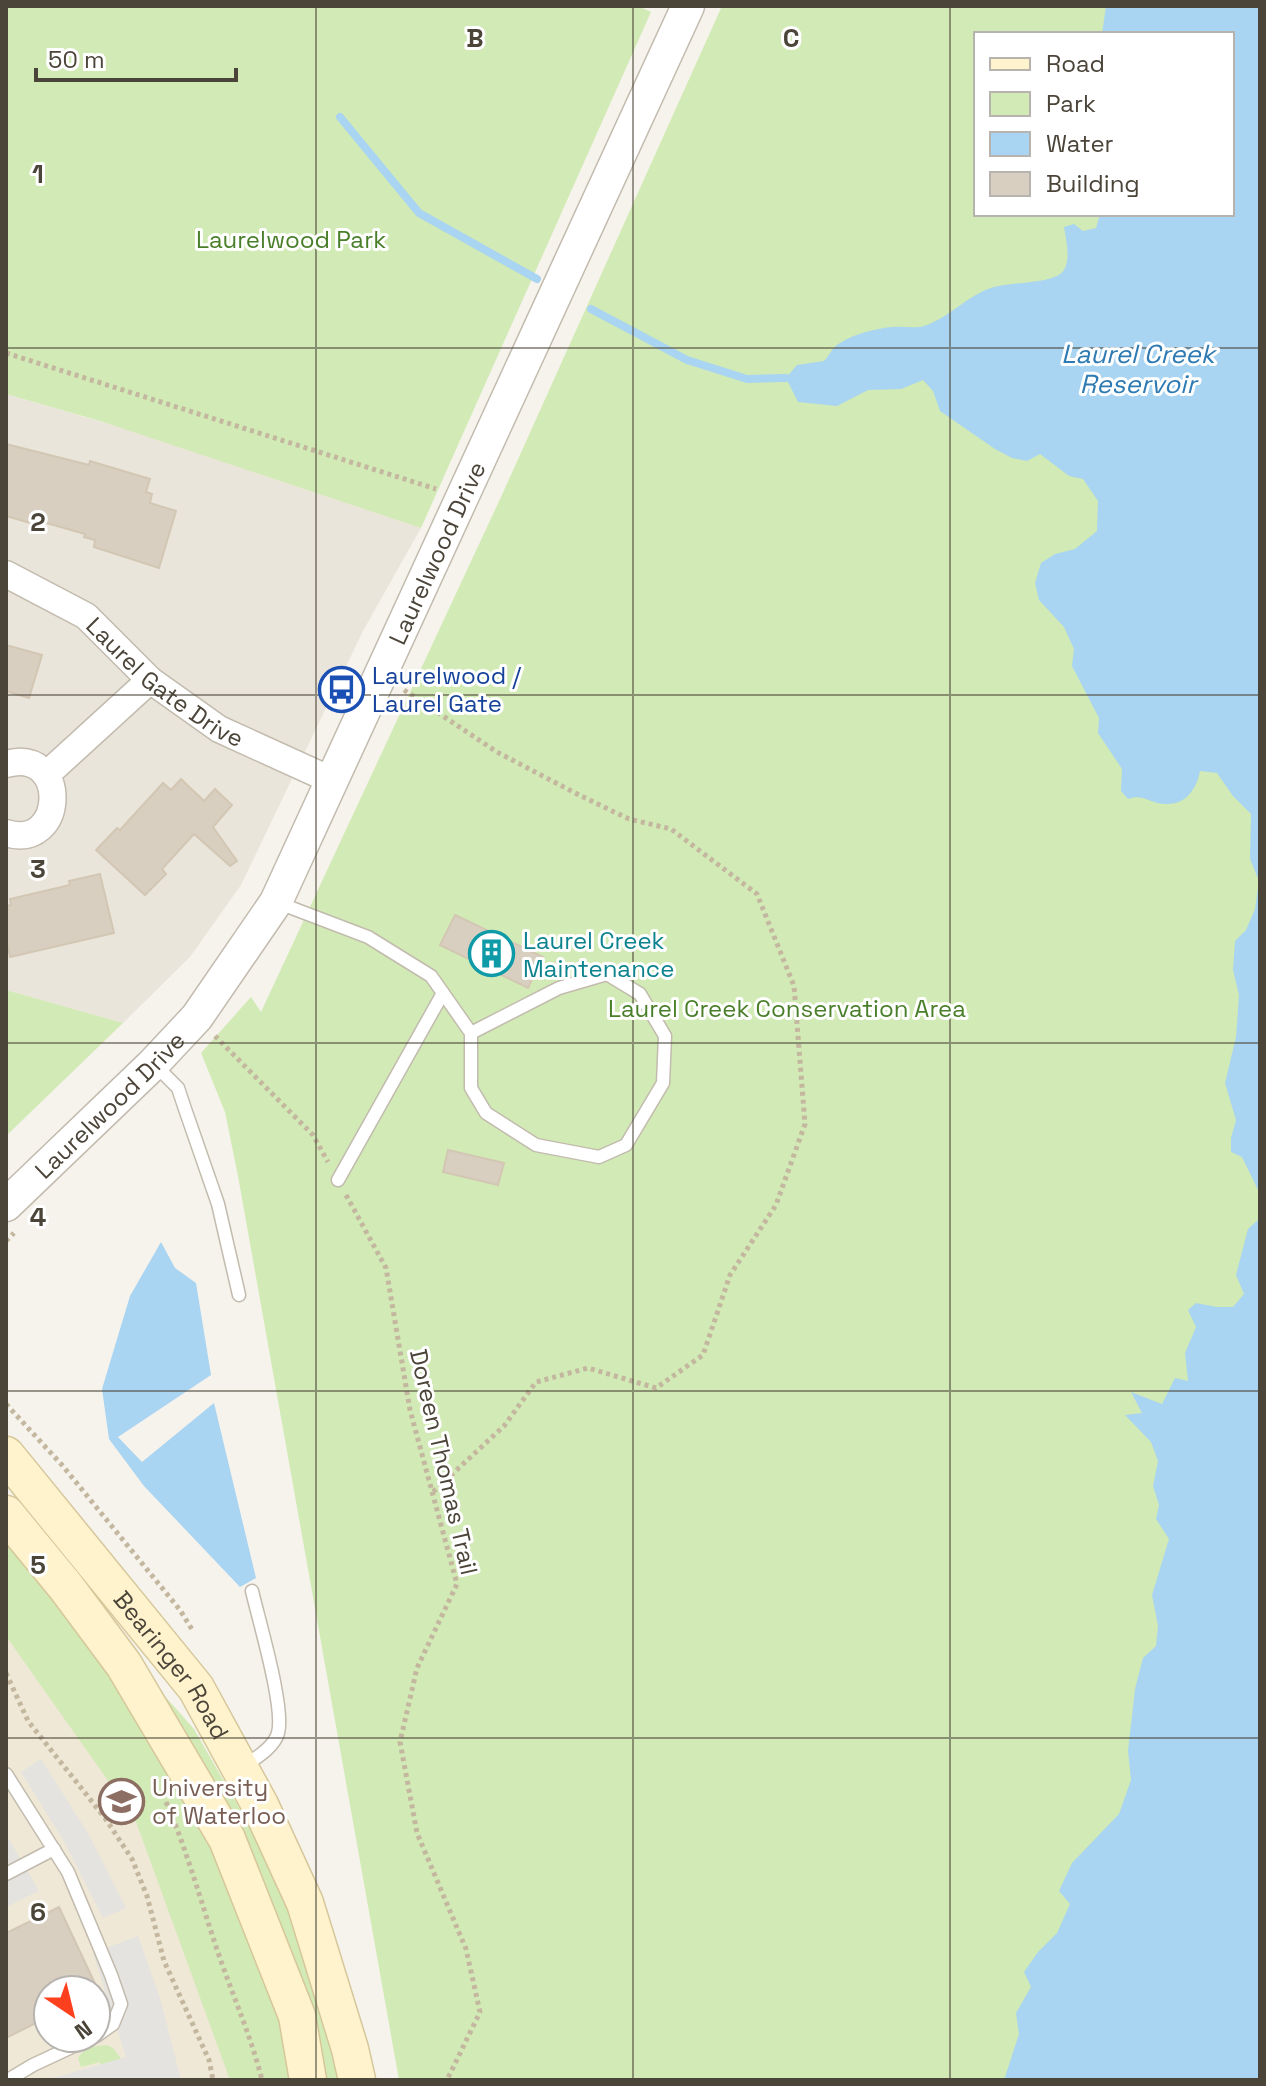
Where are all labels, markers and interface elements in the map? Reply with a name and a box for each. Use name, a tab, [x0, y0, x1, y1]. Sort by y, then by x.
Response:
text: B	[466, 21, 484, 55]
text: C	[783, 21, 799, 55]
scale bar	[36, 32, 236, 82]
legend	[974, 32, 1234, 216]
text: 50 m	[48, 44, 105, 75]
text: Road	[1046, 48, 1105, 79]
text: Park	[1046, 88, 1096, 119]
text: Water	[1046, 128, 1114, 159]
text: 1	[32, 157, 44, 191]
text: Building	[1046, 168, 1140, 199]
park label: Laurelwood Park	[196, 224, 386, 255]
water label: Laurel Creek Reservoir	[1061, 337, 1218, 401]
street label: Laurelwood Drive	[381, 456, 492, 649]
text: 2	[30, 505, 46, 539]
street label: Laurel Gate Drive	[80, 610, 248, 754]
place label: Laurelwood / Laurel Gate	[372, 660, 521, 719]
bus stop icon: Laurelwood / Laurel Gate	[317, 665, 365, 713]
text: 3	[30, 852, 46, 886]
place label: Laurel Creek Maintenance	[523, 925, 674, 984]
building icon: Laurel Creek Maintenance	[468, 930, 516, 978]
park label: Laurel Creek Conservation Area	[608, 993, 966, 1024]
street label: Laurelwood Drive	[28, 1025, 191, 1185]
text: 4	[30, 1200, 46, 1234]
street label: Doreen Thomas Trail	[403, 1346, 485, 1578]
text: 5	[30, 1548, 46, 1582]
street label: Bearinger Road	[107, 1584, 236, 1745]
place label: University of Waterloo	[152, 1772, 286, 1831]
school or university icon: University of Waterloo	[97, 1777, 145, 1825]
text: 6	[30, 1895, 46, 1929]
north arrow	[32, 1974, 112, 2054]
text: N	[69, 2015, 98, 2046]

